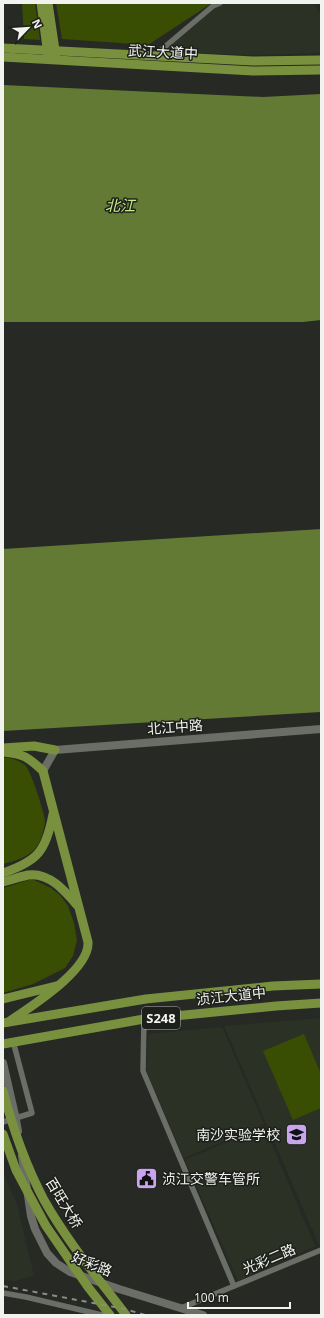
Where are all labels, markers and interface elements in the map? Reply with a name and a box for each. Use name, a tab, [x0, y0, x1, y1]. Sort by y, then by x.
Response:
north arrow	[8, 8, 48, 48]
text: N	[29, 16, 46, 31]
street label: 武江大道中	[128, 40, 198, 63]
water label: 北江	[105, 195, 137, 215]
street label: 北江中路	[146, 715, 204, 738]
street label: 浈江大道中	[195, 982, 267, 1009]
road number: S248	[142, 1007, 180, 1029]
school or university icon: 南沙实验学校	[283, 1122, 309, 1148]
place label: 南沙实验学校	[196, 1125, 280, 1144]
public building icon: 浈江交警车管所	[134, 1166, 160, 1192]
place label: 浈江交警车管所	[162, 1169, 260, 1188]
street label: 百旺大桥	[42, 1174, 87, 1232]
street label: 光彩二路	[239, 1239, 298, 1278]
street label: 好彩路	[69, 1247, 115, 1280]
scale bar	[188, 1284, 290, 1310]
text: 100 m	[194, 1289, 229, 1306]

